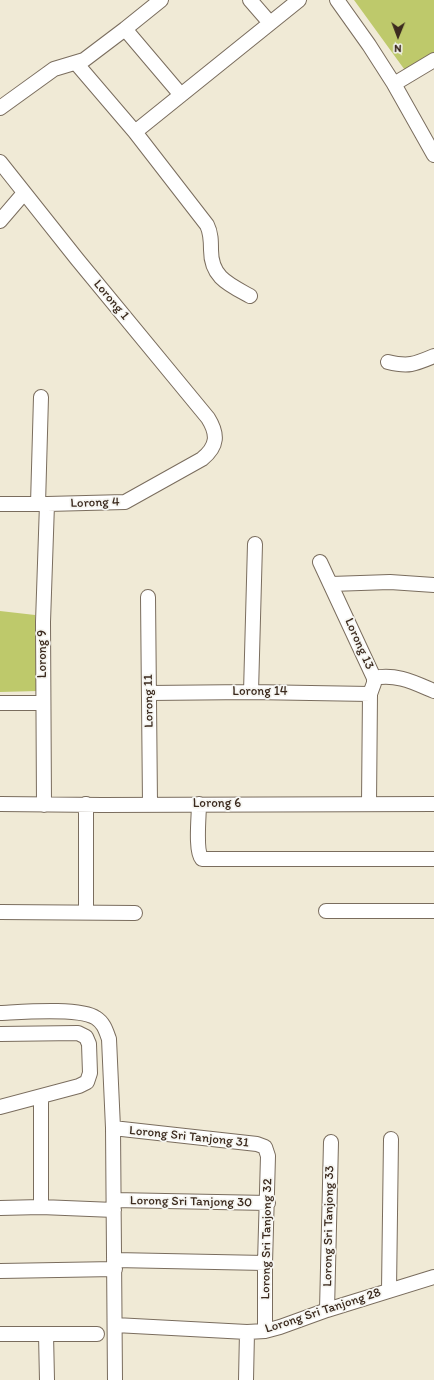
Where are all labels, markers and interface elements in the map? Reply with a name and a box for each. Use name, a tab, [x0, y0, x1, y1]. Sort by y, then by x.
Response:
north arrow	[378, 16, 418, 56]
text: N	[394, 42, 402, 55]
street label: Lorong 1	[90, 277, 132, 323]
street label: Lorong 4	[70, 494, 120, 512]
street label: Lorong 13	[341, 616, 377, 672]
street label: Lorong 9	[35, 630, 51, 678]
street label: Lorong 11	[141, 674, 157, 728]
street label: Lorong 14	[232, 684, 288, 700]
street label: Lorong 6	[193, 796, 241, 812]
street label: Lorong Sri Tanjong 31	[128, 1123, 250, 1151]
street label: Lorong Sri Tanjong 33	[320, 1165, 338, 1287]
street label: Lorong Sri Tanjong 32	[258, 1178, 276, 1300]
street label: Lorong Sri Tanjong 30	[130, 1193, 252, 1211]
street label: Lorong Sri Tanjong 28	[263, 1285, 383, 1337]

